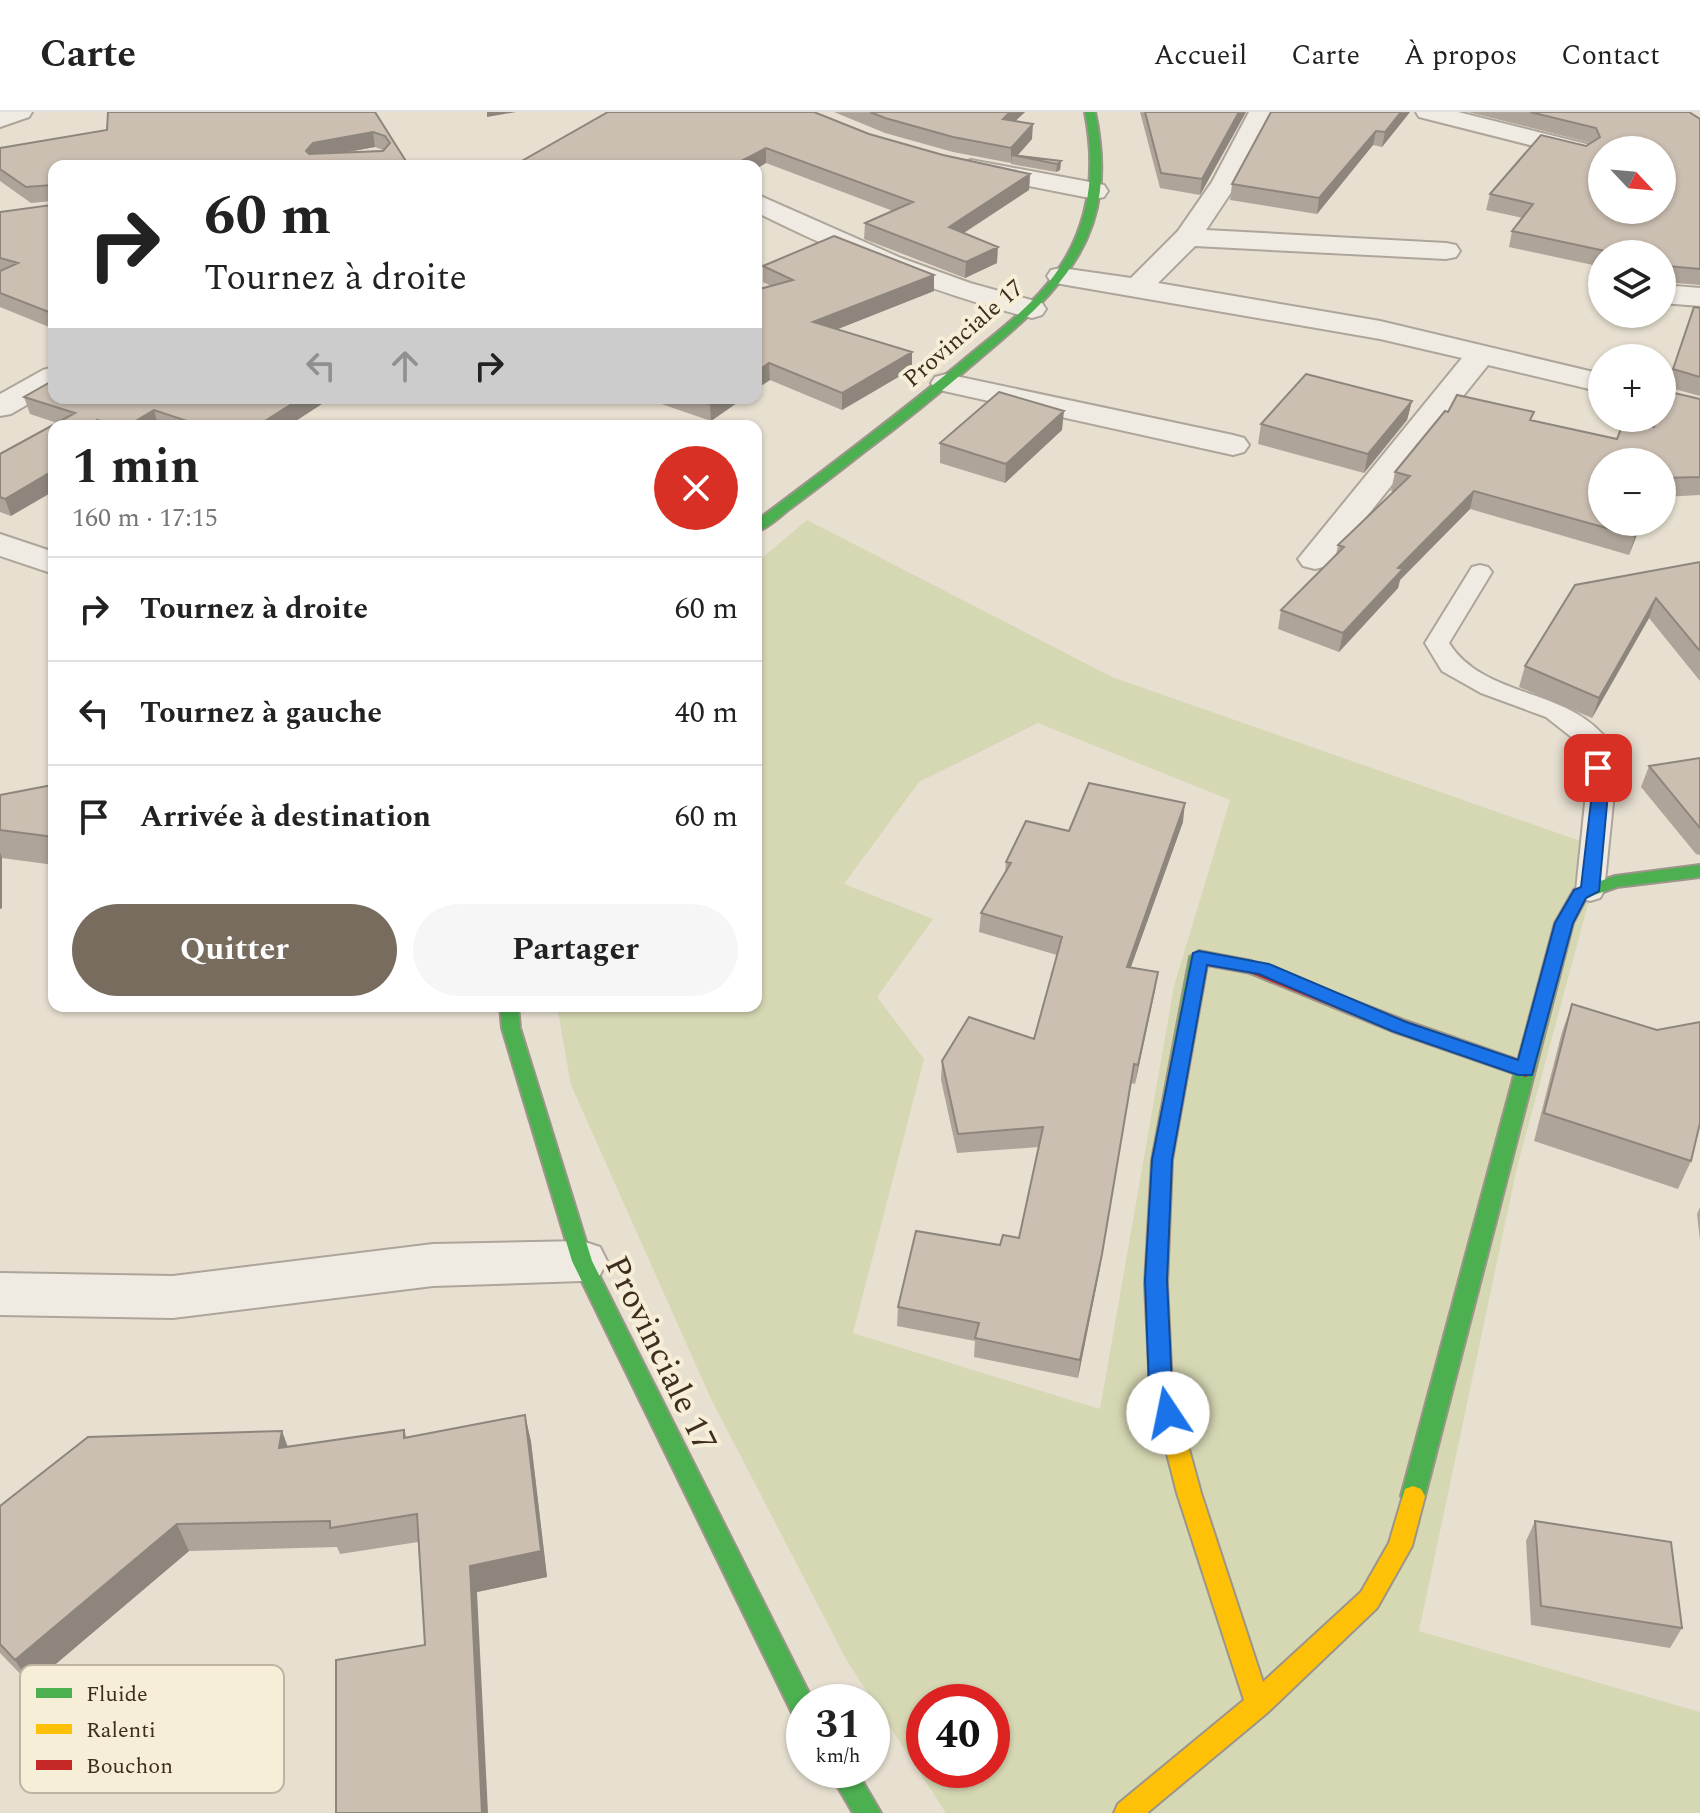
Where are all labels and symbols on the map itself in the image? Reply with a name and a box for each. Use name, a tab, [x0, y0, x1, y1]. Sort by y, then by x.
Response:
north arrow	[1588, 136, 1676, 224]
street label: Provinciale 17	[895, 271, 1032, 396]
pin	[1564, 734, 1632, 802]
street label: Provinciale 17	[590, 1247, 730, 1461]
position arrow	[1126, 1371, 1210, 1455]
legend	[20, 1665, 284, 1793]
text: Fluide	[86, 1678, 148, 1711]
speed limit sign: 40	[906, 1684, 1010, 1788]
text: Ralenti	[86, 1714, 156, 1747]
text: Bouchon	[86, 1750, 173, 1783]

